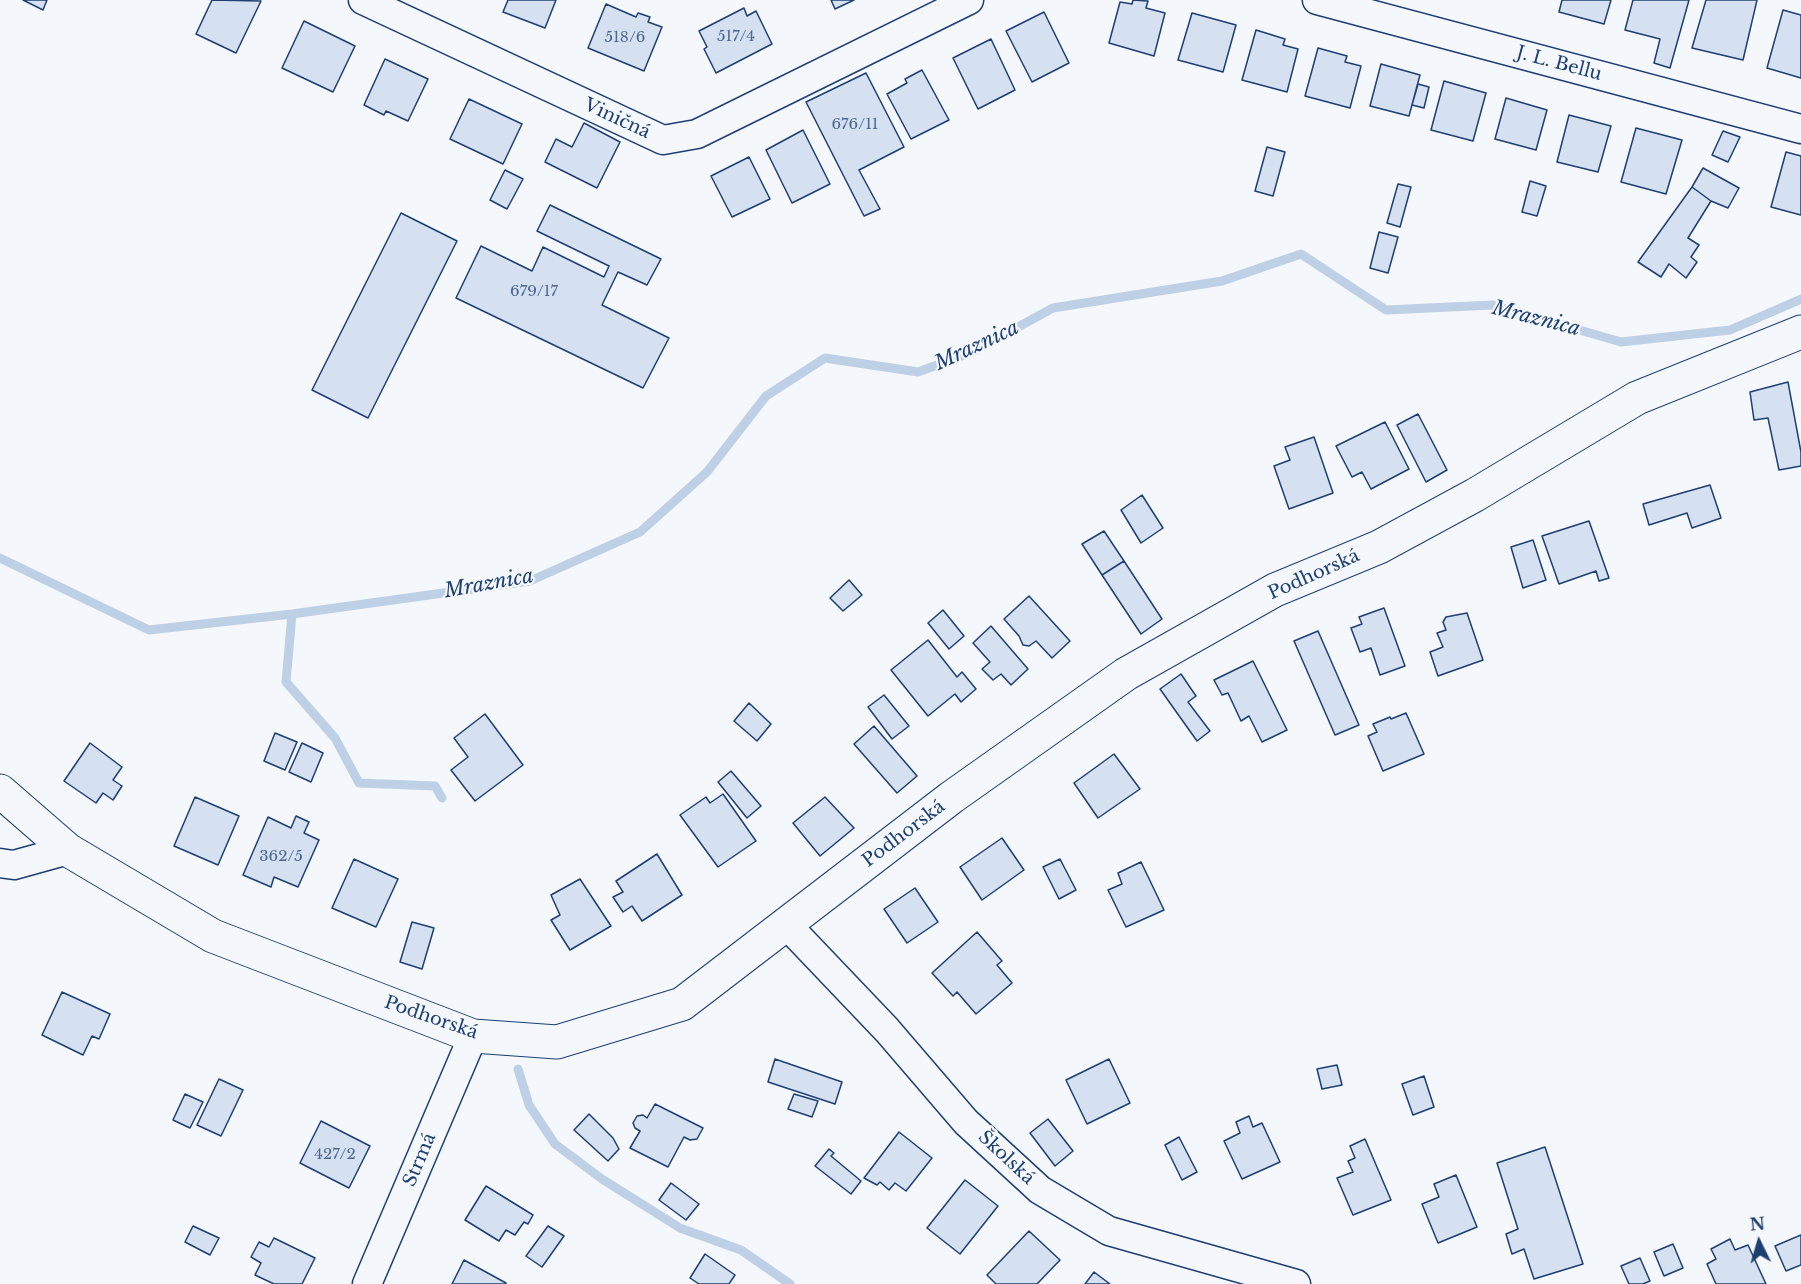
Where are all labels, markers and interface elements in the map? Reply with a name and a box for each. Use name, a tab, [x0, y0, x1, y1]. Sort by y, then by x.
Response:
house number: 517/4	[717, 28, 755, 46]
house number: 518/6	[605, 29, 645, 47]
street label: J. L. Bellu	[1514, 42, 1604, 86]
street label: Viničná	[580, 94, 654, 144]
house number: 676/11	[831, 116, 879, 134]
house number: 679/17	[510, 283, 558, 301]
water label: Mraznica	[1489, 296, 1583, 342]
water label: Mraznica	[931, 316, 1023, 376]
street label: Podhorská	[1265, 545, 1363, 605]
water label: Mraznica	[443, 564, 535, 604]
street label: Podhorská	[858, 796, 950, 872]
house number: 362/5	[259, 848, 303, 866]
street label: Podhorská	[381, 992, 481, 1044]
street label: Školská	[973, 1127, 1039, 1189]
street label: Strmá	[399, 1130, 441, 1190]
house number: 427/2	[314, 1146, 356, 1164]
north arrow	[1729, 1212, 1789, 1272]
text: N	[1749, 1213, 1766, 1235]

